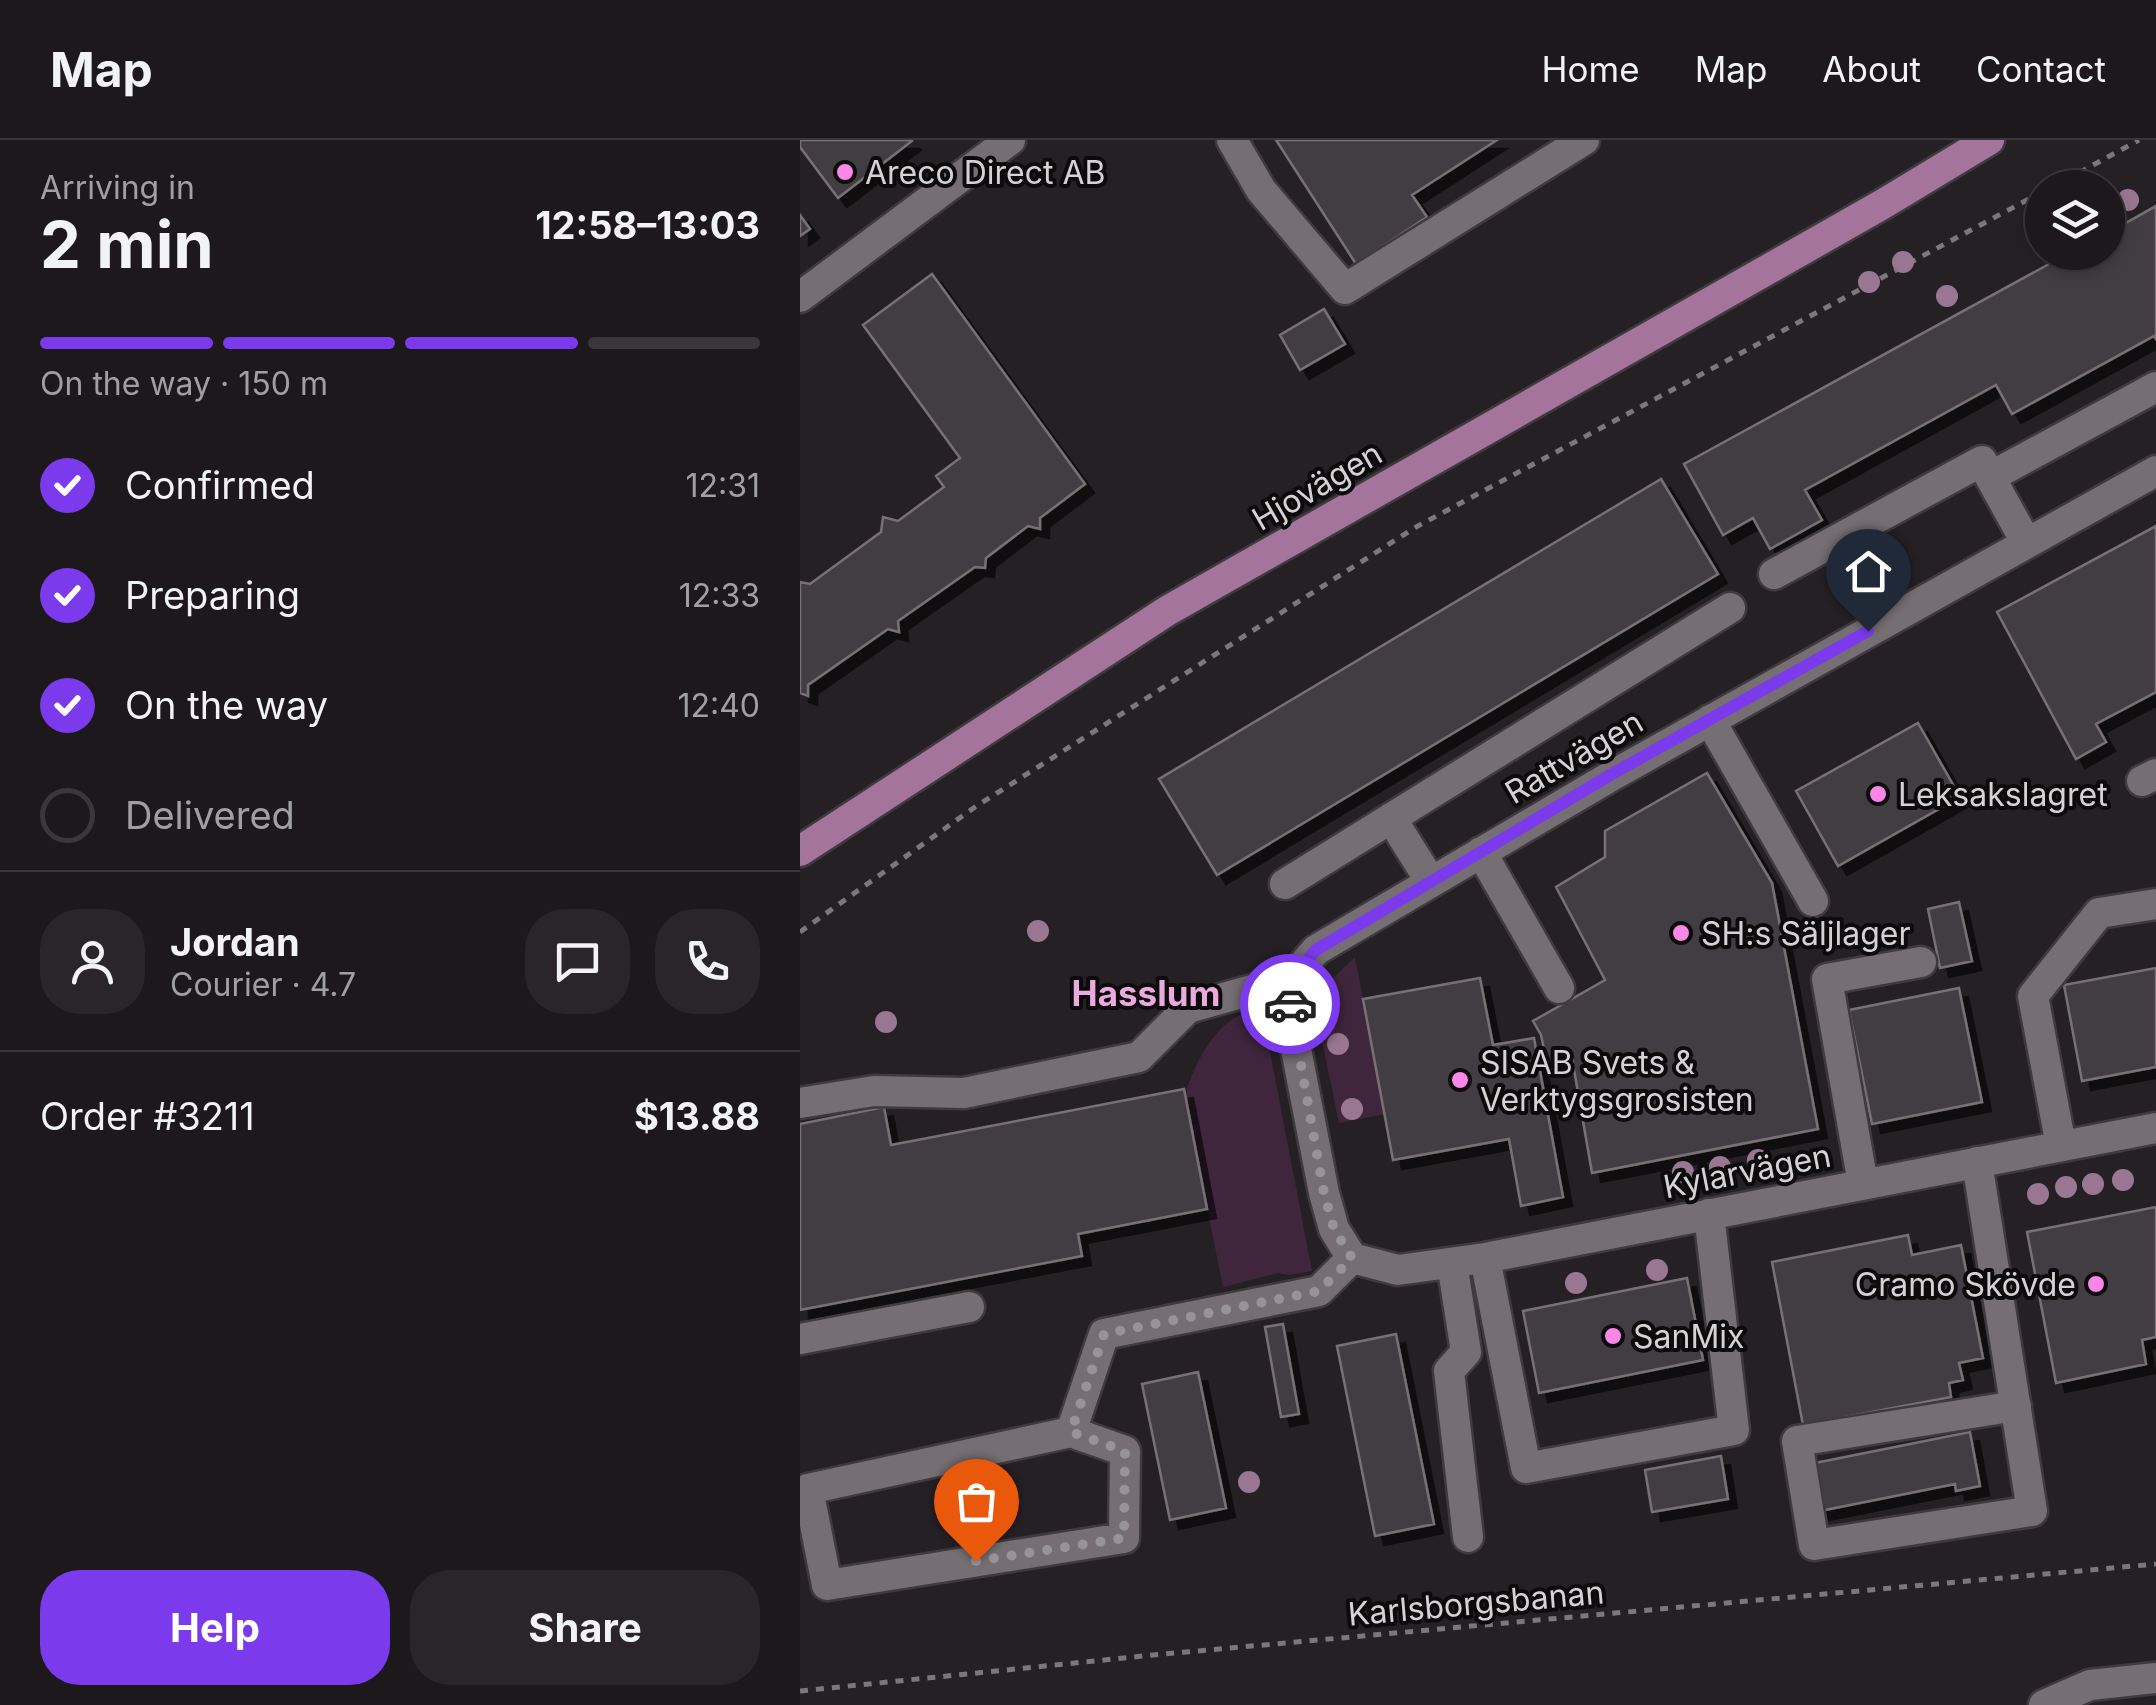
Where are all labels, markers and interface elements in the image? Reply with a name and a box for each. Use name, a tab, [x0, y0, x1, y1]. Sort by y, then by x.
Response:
text: Map	[50, 40, 153, 99]
text: Home	[1542, 48, 1640, 90]
text: Map	[1695, 48, 1767, 90]
text: About	[1822, 48, 1921, 90]
text: Contact	[1976, 48, 2106, 90]
place label: Areco Direct AB	[865, 153, 1106, 192]
marker: Areco Direct AB	[834, 161, 856, 183]
text: Arriving in	[40, 168, 195, 207]
map controls	[2025, 170, 2125, 270]
button: layers	[2025, 170, 2125, 270]
text: 12:58–13:03	[535, 202, 760, 248]
text: 2 min	[40, 205, 214, 284]
text: On the way · 150 m	[40, 364, 328, 403]
street label: Hjovägen	[1245, 433, 1389, 539]
icon: check	[40, 458, 95, 513]
text: Confirmed	[125, 462, 315, 508]
text: 12:31	[685, 466, 760, 505]
pin	[1826, 529, 1911, 632]
icon: home	[1841, 544, 1896, 599]
icon: check	[40, 568, 95, 623]
text: Preparing	[125, 572, 300, 618]
text: 12:33	[679, 576, 760, 615]
icon: check	[40, 678, 95, 733]
text: On the way	[125, 682, 328, 728]
text: 12:40	[677, 686, 760, 725]
street label: Rattvägen	[1498, 702, 1650, 812]
place label: Leksakslagret	[1898, 775, 2108, 814]
marker: Leksakslagret	[1867, 783, 1889, 805]
text: Delivered	[125, 792, 295, 838]
button: person	[40, 909, 145, 1014]
button: chat	[525, 909, 630, 1014]
button: phone	[655, 909, 760, 1014]
place label: SH:s Säljlager	[1701, 914, 1910, 953]
text: Jordan	[170, 919, 300, 965]
marker: SH:s Säljlager	[1670, 922, 1692, 944]
courier	[1240, 954, 1340, 1054]
text: Courier · 4.7	[170, 965, 356, 1004]
district label: Hasslum	[1072, 972, 1220, 1014]
icon: car	[1263, 977, 1318, 1032]
place label: SISAB Svets & Verktygsgrosisten	[1480, 1043, 1754, 1119]
marker: SISAB Svets & Verktygsgrosisten	[1449, 1069, 1471, 1091]
text: Order #3211	[40, 1093, 255, 1139]
text: $13.88	[634, 1093, 760, 1139]
street label: Kylarvägen	[1660, 1136, 1834, 1206]
place label: Cramo Skövde	[1855, 1265, 2076, 1304]
marker: Cramo Skövde	[2085, 1273, 2107, 1295]
place label: SanMix	[1633, 1317, 1745, 1356]
marker: SanMix	[1602, 1325, 1624, 1347]
pin	[934, 1459, 1019, 1562]
icon: bag	[949, 1474, 1004, 1529]
button: Help	[40, 1570, 390, 1685]
button: Share	[410, 1570, 760, 1685]
street label: Karlsborgsbanan	[1346, 1572, 1606, 1634]

